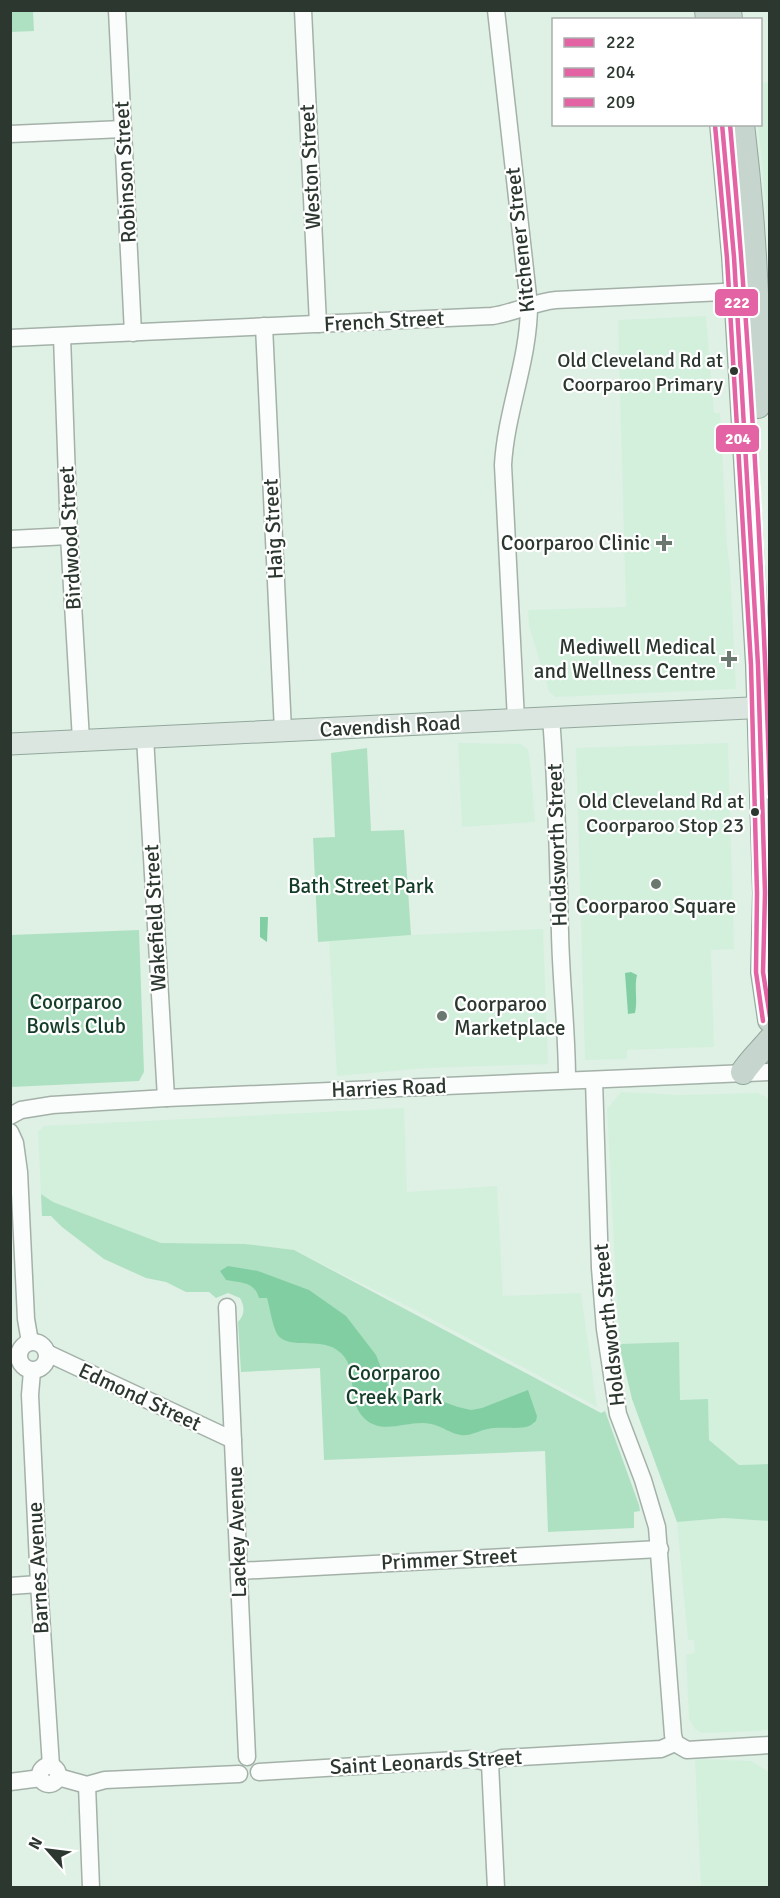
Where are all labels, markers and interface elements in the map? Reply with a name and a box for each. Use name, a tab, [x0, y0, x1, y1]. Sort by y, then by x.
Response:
legend	[552, 18, 762, 126]
text: 222	[606, 31, 635, 53]
text: 204	[606, 61, 635, 83]
text: 209	[606, 91, 635, 113]
street label: Robinson Street	[108, 100, 142, 244]
street label: Weston Street	[294, 104, 326, 230]
street label: Kitchener Street	[499, 166, 541, 314]
line badge: 222	[714, 288, 759, 317]
text: 222	[724, 293, 750, 313]
street label: French Street	[323, 305, 445, 337]
place label: Old Cleveland Rd at Coorparoo Primary	[557, 348, 724, 397]
marker: Old Cleveland Rd at Coorparoo Primary	[728, 365, 740, 377]
line badge: 204	[715, 424, 760, 453]
text: 204	[725, 429, 751, 449]
street label: Birdwood Street	[53, 465, 87, 611]
street label: Haig Street	[257, 478, 289, 580]
place label: Coorparoo Clinic	[501, 530, 650, 556]
marker: Coorparoo Clinic	[655, 534, 673, 552]
place label: Mediwell Medical and Wellness Centre	[534, 634, 716, 684]
marker: Mediwell Medical and Wellness Centre	[720, 650, 738, 668]
street label: Cavendish Road	[319, 709, 461, 743]
street label: Holdsworth Street	[541, 763, 573, 927]
place label: Old Cleveland Rd at Coorparoo Stop 23	[578, 789, 744, 838]
marker: Old Cleveland Rd at Coorparoo Stop 23	[749, 806, 761, 818]
street label: Wakefield Street	[138, 844, 172, 992]
park label: Bath Street Park	[288, 873, 435, 899]
marker: Coorparoo Square	[649, 877, 663, 891]
place label: Coorparoo Square	[576, 893, 736, 919]
park label: Coorparoo Bowls Club	[26, 989, 126, 1039]
place label: Coorparoo Marketplace	[454, 991, 566, 1041]
marker: Coorparoo Marketplace	[435, 1009, 449, 1023]
street label: Harries Road	[331, 1073, 447, 1103]
street label: Holdsworth Street	[588, 1242, 630, 1408]
street label: Edmond Street	[75, 1357, 205, 1437]
park label: Coorparoo Creek Park	[346, 1360, 443, 1410]
street label: Lackey Avenue	[222, 1466, 252, 1598]
street label: Barnes Avenue	[22, 1501, 54, 1635]
street label: Primmer Street	[380, 1542, 518, 1576]
street label: Saint Leonards Street	[329, 1744, 523, 1780]
north arrow	[18, 1820, 78, 1880]
text: N	[24, 1834, 47, 1853]

